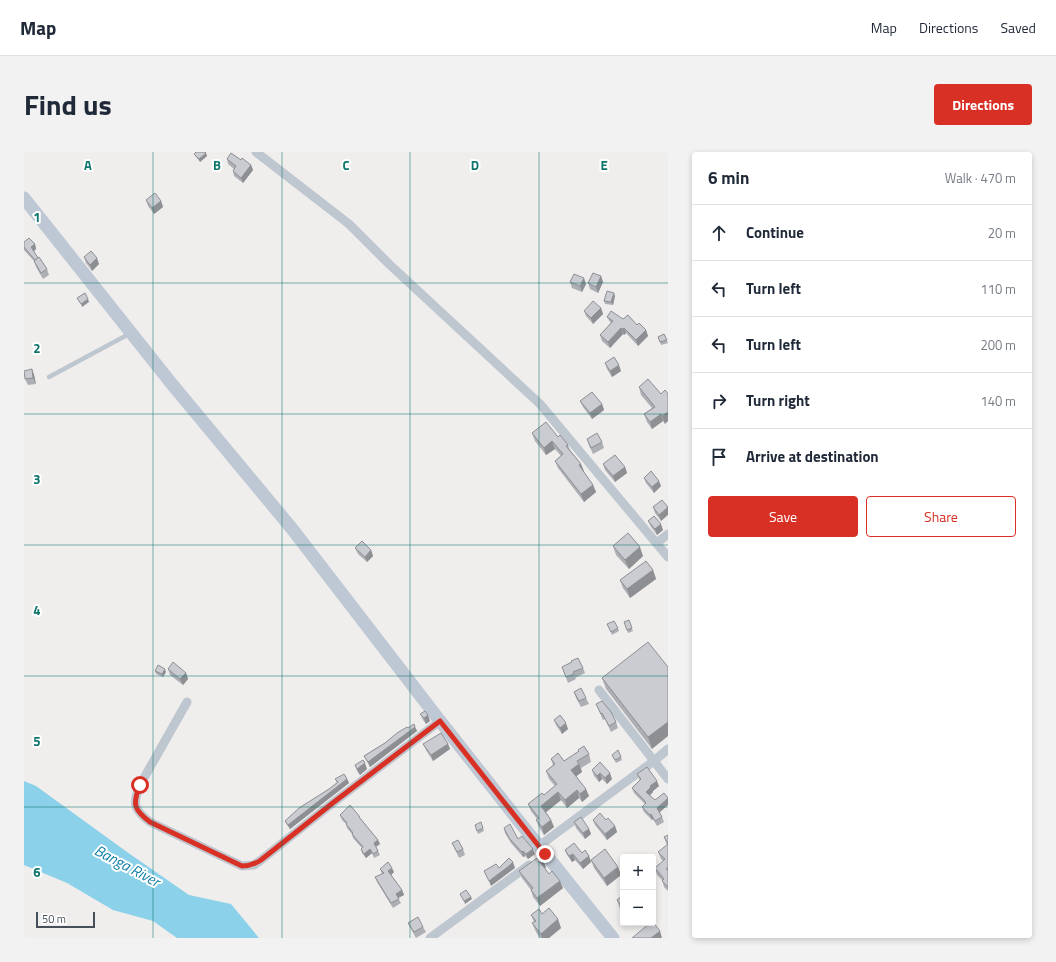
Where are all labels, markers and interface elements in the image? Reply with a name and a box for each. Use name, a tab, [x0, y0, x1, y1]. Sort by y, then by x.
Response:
text: Map	[20, 13, 56, 42]
text: Map	[871, 17, 897, 38]
text: Directions	[919, 17, 978, 38]
text: Saved	[1000, 17, 1036, 38]
text: Find us	[24, 83, 112, 126]
button: Directions	[934, 84, 1032, 125]
text: A	[84, 155, 92, 175]
text: B	[213, 155, 221, 175]
text: C	[342, 155, 350, 175]
text: D	[471, 155, 479, 175]
text: E	[600, 155, 608, 175]
text: 6 min	[708, 165, 749, 191]
text: Walk · 470 m	[945, 168, 1016, 188]
text: 1	[33, 207, 41, 227]
text: Continue	[746, 221, 804, 244]
icon: ahead	[708, 222, 730, 244]
text: 20 m	[988, 223, 1016, 243]
text: Turn left	[746, 277, 801, 300]
icon: left	[708, 278, 730, 300]
text: 110 m	[980, 279, 1016, 299]
text: Turn left	[746, 333, 801, 356]
icon: left	[708, 334, 730, 356]
text: 200 m	[980, 335, 1016, 355]
text: 2	[33, 338, 41, 358]
text: Turn right	[746, 389, 810, 412]
icon: right	[708, 390, 730, 412]
text: 140 m	[980, 391, 1016, 411]
text: Arrive at destination	[746, 445, 879, 468]
icon: arrive	[708, 446, 730, 468]
text: 3	[33, 469, 41, 489]
button: Save	[708, 496, 858, 537]
button: Share	[866, 496, 1016, 537]
text: 4	[33, 600, 41, 620]
text: 5	[33, 731, 41, 751]
route start	[131, 776, 149, 794]
water label: Banga River	[90, 839, 166, 894]
route end	[536, 845, 554, 863]
map controls	[620, 854, 656, 926]
button: +	[620, 854, 656, 890]
text: 6	[33, 862, 41, 882]
button: −	[620, 890, 656, 926]
scale bar	[36, 910, 95, 929]
text: 50 m	[42, 911, 66, 927]

